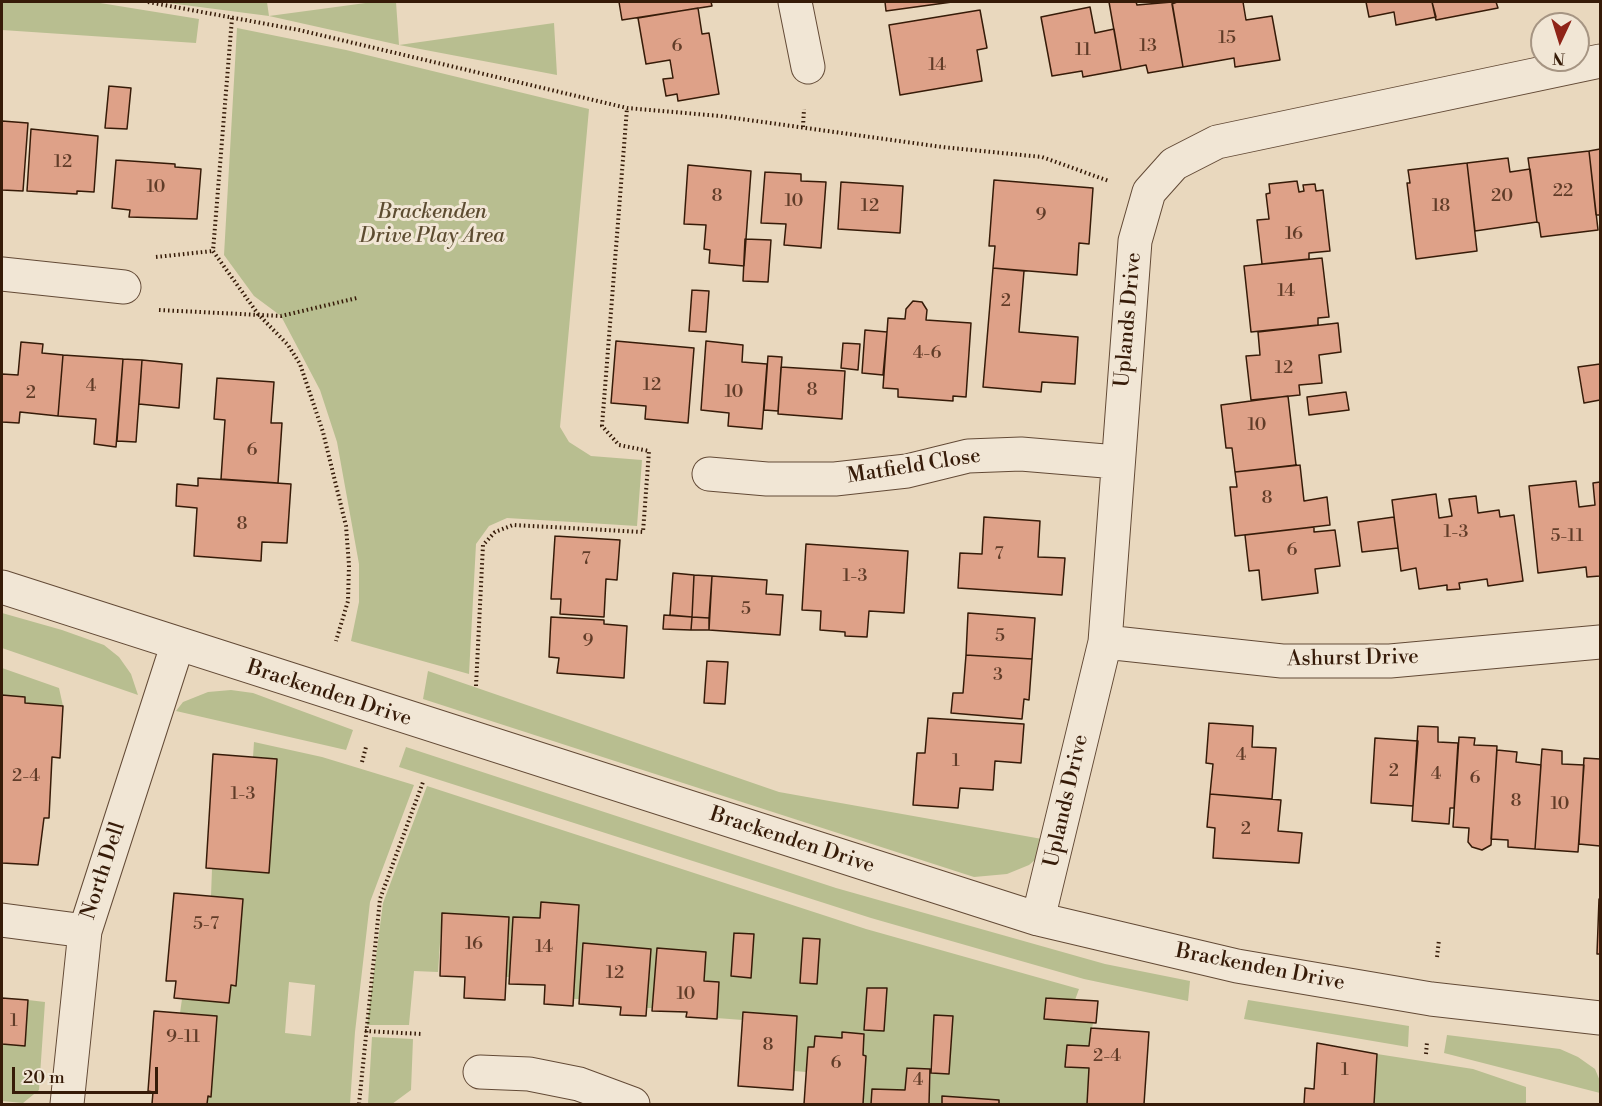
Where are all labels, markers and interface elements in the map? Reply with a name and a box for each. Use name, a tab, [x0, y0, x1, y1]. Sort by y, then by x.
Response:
north arrow	[1530, 12, 1590, 72]
house number: 15	[1218, 28, 1236, 50]
house number: 6	[672, 36, 682, 58]
house number: 13	[1139, 36, 1157, 58]
house number: 11	[1075, 40, 1091, 62]
text: N	[1552, 48, 1566, 68]
house number: 14	[928, 55, 946, 77]
house number: 12	[54, 152, 72, 174]
house number: 10	[146, 177, 166, 199]
house number: 22	[1553, 181, 1573, 203]
house number: 8	[711, 186, 723, 208]
house number: 20	[1491, 186, 1513, 208]
house number: 10	[784, 191, 804, 213]
house number: 12	[861, 196, 879, 218]
house number: 18	[1432, 196, 1450, 218]
park label: Brackenden Drive Play Area	[359, 200, 505, 250]
house number: 9	[1036, 205, 1046, 227]
house number: 16	[1285, 224, 1303, 246]
street label: Uplands Drive	[1111, 251, 1147, 389]
house number: 14	[1277, 281, 1295, 303]
house number: 2	[1001, 291, 1011, 313]
house number: 4-6	[913, 343, 941, 365]
house number: 12	[1275, 358, 1293, 380]
house number: 12	[643, 375, 661, 397]
house number: 4	[86, 376, 96, 398]
house number: 8	[806, 380, 818, 402]
house number: 10	[724, 382, 744, 404]
house number: 2	[26, 383, 36, 405]
house number: 10	[1247, 415, 1267, 437]
house number: 6	[247, 440, 257, 462]
street label: Matfield Close	[845, 444, 983, 490]
house number: 8	[1261, 488, 1273, 510]
house number: 8	[236, 514, 248, 536]
house number: 1-3	[1444, 522, 1468, 544]
house number: 5-11	[1550, 526, 1584, 548]
house number: 6	[1287, 540, 1297, 562]
house number: 7	[994, 544, 1004, 566]
house number: 7	[581, 549, 591, 571]
house number: 1-3	[843, 566, 867, 588]
house number: 5	[741, 599, 751, 621]
house number: 5	[995, 626, 1005, 648]
house number: 9	[583, 631, 593, 653]
street label: Ashurst Drive	[1287, 645, 1419, 673]
street label: Brackenden Drive	[243, 655, 415, 733]
house number: 3	[993, 665, 1003, 687]
street label: Uplands Drive	[1039, 732, 1095, 870]
house number: 4	[1236, 745, 1246, 767]
house number: 1	[952, 751, 960, 773]
house number: 2	[1389, 761, 1399, 783]
house number: 4	[1431, 764, 1441, 786]
house number: 2-4	[12, 766, 40, 788]
house number: 6	[1470, 768, 1480, 790]
house number: 1-3	[231, 784, 255, 806]
house number: 8	[1510, 791, 1522, 813]
house number: 10	[1550, 794, 1570, 816]
street label: Brackenden Drive	[706, 802, 878, 880]
street label: North Dell	[76, 819, 132, 923]
house number: 2	[1241, 819, 1251, 841]
house number: 5-7	[193, 914, 219, 936]
house number: 16	[465, 934, 483, 956]
house number: 14	[535, 937, 553, 959]
street label: Brackenden Drive	[1173, 939, 1347, 997]
house number: 12	[606, 963, 624, 985]
house number: 10	[676, 984, 696, 1006]
house number: 1	[10, 1011, 18, 1033]
house number: 9-11	[166, 1027, 200, 1049]
house number: 8	[762, 1035, 774, 1057]
house number: 2-4	[1093, 1046, 1121, 1068]
house number: 6	[831, 1053, 841, 1075]
scale bar	[15, 1055, 160, 1093]
house number: 1	[1341, 1060, 1349, 1082]
text: 20 m	[23, 1066, 65, 1089]
house number: 4	[913, 1070, 923, 1092]

